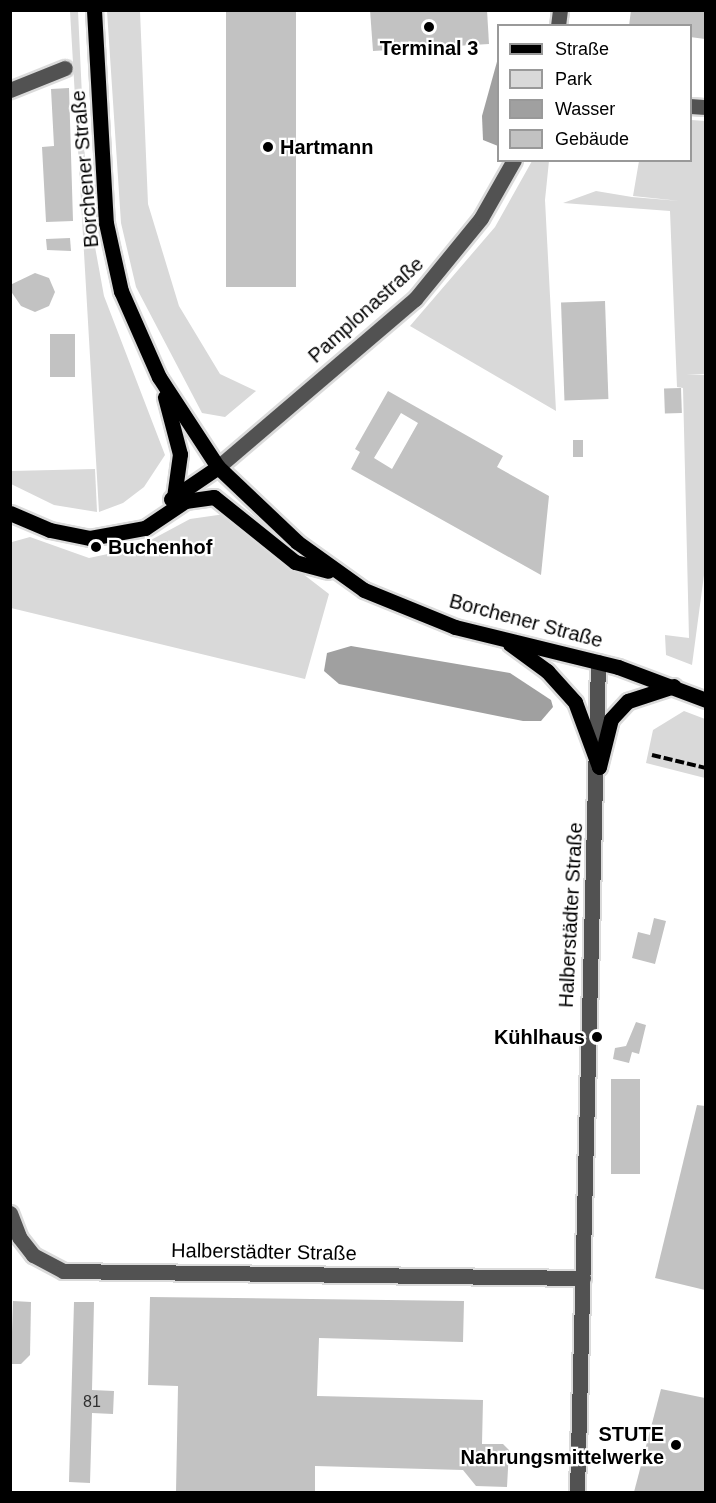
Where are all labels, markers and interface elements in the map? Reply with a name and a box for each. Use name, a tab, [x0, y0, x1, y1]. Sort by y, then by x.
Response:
marker: Terminal 3	[422, 20, 436, 34]
legend	[497, 24, 692, 162]
place label: Terminal 3	[380, 36, 478, 60]
text: Straße	[555, 39, 609, 59]
text: Park	[555, 69, 592, 89]
street label: Borchener Straße	[66, 89, 104, 249]
text: Wasser	[555, 99, 615, 119]
text: Gebäude	[555, 129, 629, 149]
place label: Hartmann	[280, 135, 373, 159]
marker: Hartmann	[261, 140, 275, 154]
street label: Pamplonastraße	[303, 252, 429, 368]
place label: Buchenhof	[108, 535, 212, 559]
marker: Buchenhof	[89, 540, 103, 554]
street label: Borchener Straße	[447, 589, 605, 653]
street label: Halberstädter Straße	[554, 822, 588, 1008]
place label: Kühlhaus	[494, 1025, 585, 1049]
marker: Kühlhaus	[590, 1030, 604, 1044]
street label: Halberstädter Straße	[171, 1238, 357, 1266]
house number: 81	[83, 1392, 101, 1412]
place label: STUTE Nahrungsmittelwerke	[461, 1422, 664, 1469]
marker: STUTE Nahrungsmittelwerke	[669, 1438, 683, 1452]

